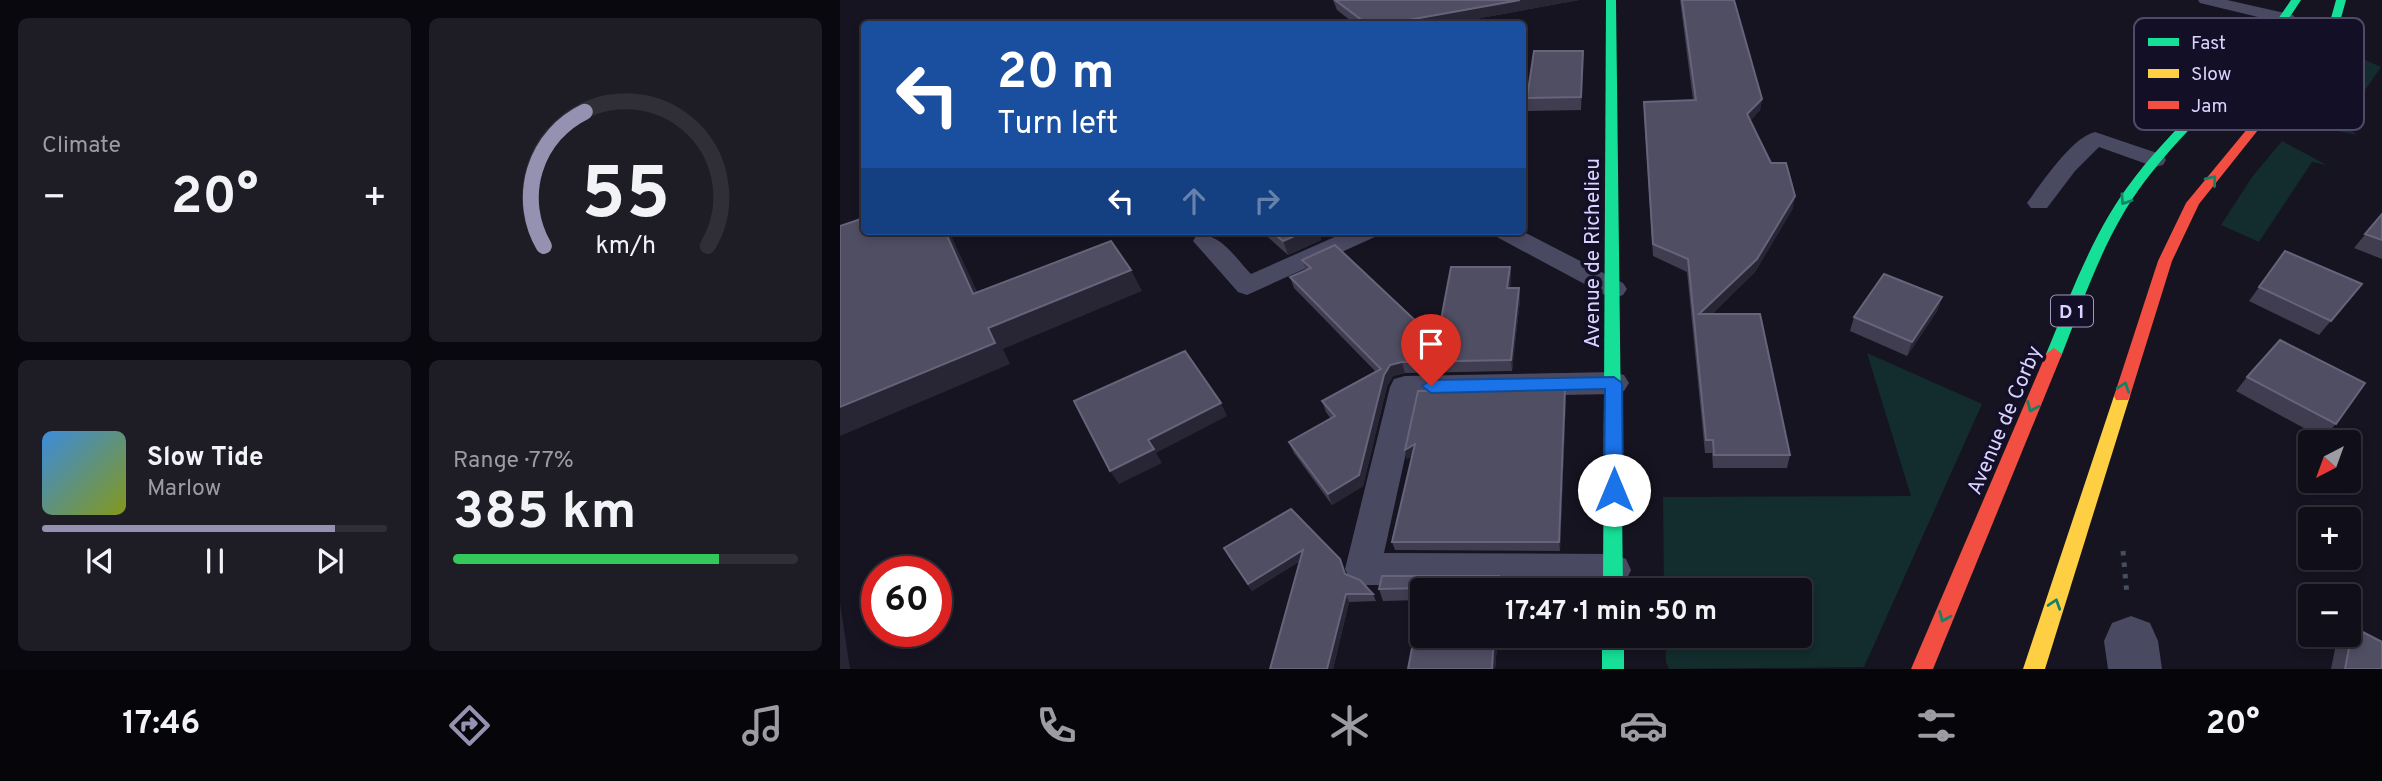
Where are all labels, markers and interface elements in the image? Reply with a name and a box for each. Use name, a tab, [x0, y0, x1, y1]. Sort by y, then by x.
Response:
legend	[2134, 18, 2364, 130]
text: Fast	[2191, 32, 2226, 56]
text: 20 m	[997, 44, 1114, 106]
icon: left	[882, 49, 973, 140]
text: Slow	[2191, 63, 2231, 87]
text: Jam	[2191, 95, 2228, 119]
text: Turn left	[997, 105, 1118, 145]
text: Climate	[42, 132, 121, 161]
text: 55	[581, 152, 670, 244]
street label: Avenue de Richelieu	[1580, 158, 1607, 348]
text: 20°	[171, 166, 258, 232]
text: −	[42, 175, 67, 224]
text: +	[362, 175, 387, 224]
one-way arrow	[2204, 175, 2216, 188]
icon: left	[1102, 182, 1140, 220]
icon: ahead	[1175, 182, 1213, 220]
icon: right	[1248, 182, 1286, 220]
one-way arrow	[2121, 192, 2133, 205]
text: km/h	[595, 231, 656, 263]
road number: D 1	[2051, 296, 2093, 326]
pin	[1401, 314, 1461, 386]
icon: arrive	[1412, 325, 1450, 363]
street label: Avenue de Corby	[1962, 342, 2049, 499]
one-way arrow	[2116, 382, 2130, 394]
one-way arrow	[2026, 400, 2040, 413]
north arrow	[2298, 430, 2361, 494]
map controls	[2298, 430, 2361, 647]
text: Slow Tide	[147, 442, 264, 475]
text: Range · 77%	[453, 447, 574, 476]
position arrow	[1577, 453, 1651, 527]
text: Marlow	[147, 475, 221, 504]
text: 385 km	[453, 481, 636, 547]
button: +	[2298, 507, 2361, 570]
icon: previous	[81, 542, 119, 580]
icon: pause	[196, 542, 234, 580]
icon: next	[311, 542, 349, 580]
speed limit sign: 60	[861, 556, 952, 647]
button: −	[2298, 584, 2361, 647]
text: 17:47 · 1 min · 50 m	[1505, 596, 1717, 629]
one-way arrow	[2047, 598, 2061, 611]
one-way arrow	[1939, 610, 1953, 622]
icon: directions	[445, 701, 494, 750]
icon: music	[738, 701, 787, 750]
icon: phone	[1032, 701, 1081, 750]
icon: climate	[1325, 701, 1374, 750]
icon: car	[1619, 701, 1668, 750]
icon: filters	[1912, 701, 1961, 750]
text: 17:46	[122, 705, 200, 745]
text: 20°	[2206, 705, 2260, 745]

